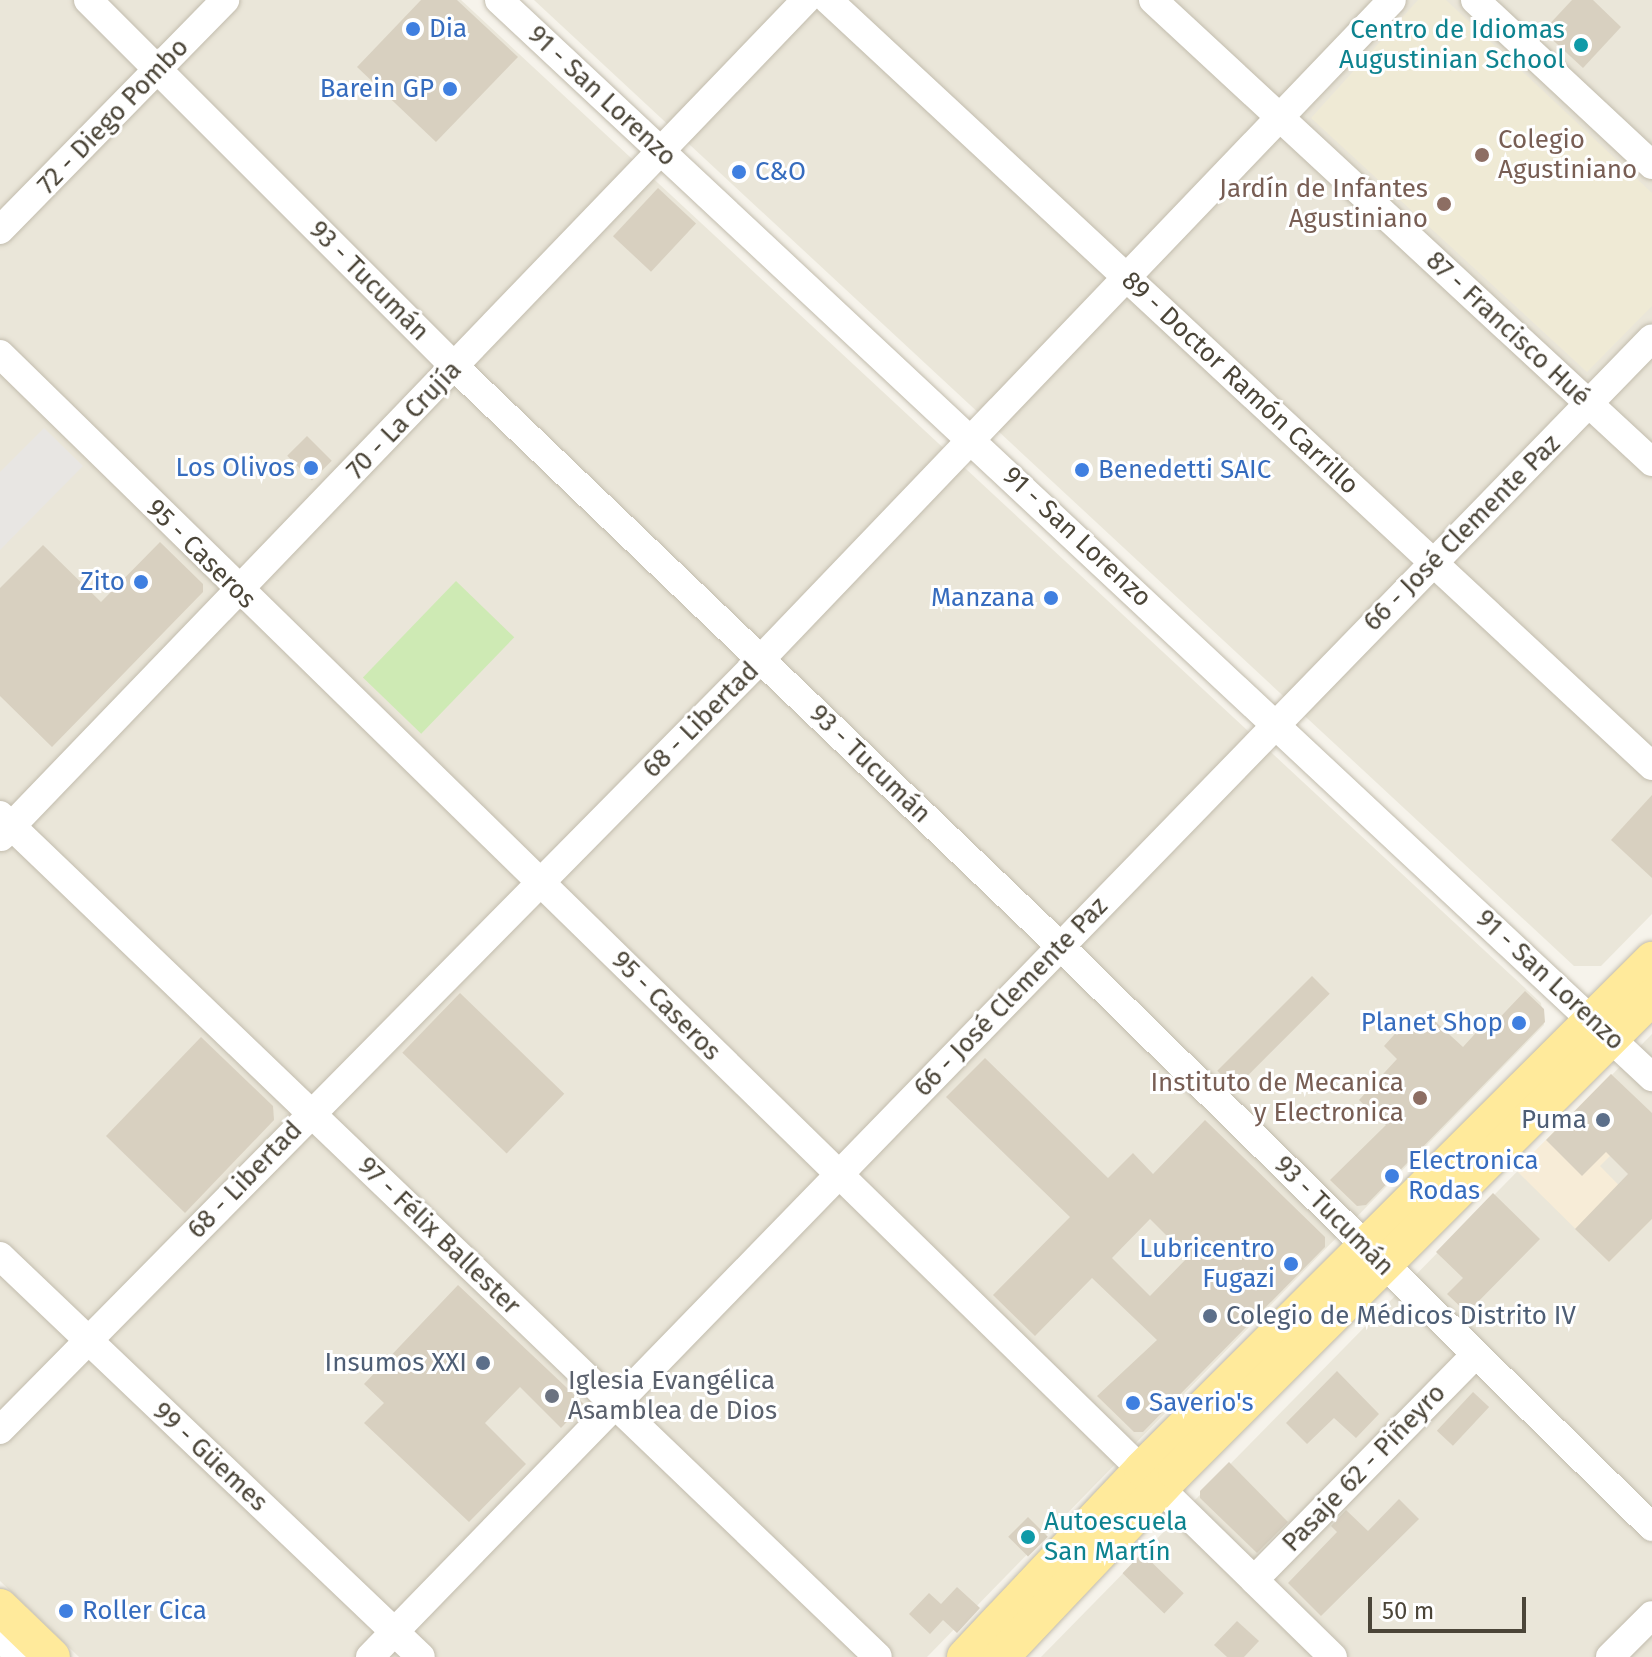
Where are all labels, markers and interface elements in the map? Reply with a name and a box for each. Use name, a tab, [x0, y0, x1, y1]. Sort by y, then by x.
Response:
place label: Dia	[429, 13, 467, 45]
place label: Centro de Idiomas Augustinian School	[1339, 14, 1565, 76]
street label: 91 - San Lorenzo	[521, 19, 683, 173]
marker: Dia	[404, 20, 422, 38]
street label: 72 - Diego Pombo	[31, 32, 195, 200]
marker: Centro de Idiomas Augustinian School	[1572, 36, 1590, 54]
place label: Barein GP	[320, 73, 434, 105]
marker: Barein GP	[441, 80, 459, 98]
place label: Colegio Agustiniano	[1498, 124, 1637, 186]
marker: Colegio Agustiniano	[1473, 146, 1491, 164]
place label: C&O	[755, 156, 806, 188]
marker: C&O	[730, 163, 748, 181]
place label: Jardín de Infantes Agustiniano	[1219, 173, 1428, 234]
marker: Jardín de Infantes Agustiniano	[1435, 195, 1453, 213]
street label: 93 - Tucumán	[303, 215, 435, 347]
street label: 87 - Francisco Hué	[1419, 245, 1597, 413]
street label: 89 - Doctor Ramón Carrillo	[1115, 265, 1365, 501]
street label: 70 - La Crujía	[340, 354, 468, 486]
street label: 66 - José Clemente Paz	[1357, 428, 1567, 638]
place label: Los Olivos	[176, 452, 295, 484]
place label: Benedetti SAIC	[1098, 454, 1271, 486]
marker: Los Olivos	[302, 459, 320, 477]
street label: 91 - San Lorenzo	[996, 460, 1158, 614]
marker: Benedetti SAIC	[1073, 461, 1091, 479]
street label: 95 - Caseros	[140, 493, 262, 615]
place label: Zito	[80, 566, 125, 598]
marker: Zito	[132, 573, 150, 591]
place label: Manzana	[931, 582, 1035, 614]
marker: Manzana	[1042, 589, 1060, 607]
street label: 68 - Libertad	[636, 655, 766, 785]
street label: 93 - Tucumán	[803, 698, 937, 830]
street label: 66 - José Clemente Paz	[908, 891, 1114, 1103]
street label: 91 - San Lorenzo	[1469, 903, 1631, 1057]
street label: 95 - Caseros	[605, 945, 727, 1067]
place label: Planet Shop	[1361, 1007, 1503, 1039]
marker: Planet Shop	[1510, 1014, 1528, 1032]
place label: Instituto de Mecanica y Electronica	[1150, 1067, 1404, 1128]
marker: Instituto de Mecanica y Electronica	[1411, 1089, 1429, 1107]
place label: Puma	[1521, 1104, 1587, 1136]
marker: Puma	[1594, 1111, 1612, 1129]
street label: 68 - Libertad	[181, 1115, 309, 1245]
place label: Electronica Rodas	[1408, 1145, 1539, 1206]
street label: 93 - Tucumán	[1268, 1150, 1400, 1282]
street label: 97 - Félix Ballester	[351, 1151, 527, 1321]
marker: Electronica Rodas	[1383, 1167, 1401, 1185]
place label: Lubricentro Fugazi	[1139, 1233, 1275, 1294]
marker: Lubricentro Fugazi	[1282, 1255, 1300, 1273]
place label: Colegio de Médicos Distrito IV	[1226, 1300, 1576, 1332]
marker: Colegio de Médicos Distrito IV	[1201, 1307, 1219, 1325]
place label: Insumos XXI	[325, 1347, 467, 1379]
marker: Insumos XXI	[474, 1354, 492, 1372]
place label: Iglesia Evangélica Asamblea de Dios	[568, 1365, 777, 1426]
street label: Pasaje 62 - Piñeyro	[1276, 1378, 1452, 1558]
marker: Iglesia Evangélica Asamblea de Dios	[543, 1387, 561, 1405]
place label: Saverio's	[1149, 1387, 1254, 1419]
marker: Saverio's	[1124, 1394, 1142, 1412]
street label: 99 - Güemes	[146, 1396, 274, 1518]
place label: Autoescuela San Martín	[1044, 1506, 1188, 1568]
marker: Autoescuela San Martín	[1019, 1528, 1037, 1546]
scale bar	[1372, 1581, 1530, 1631]
place label: Roller Cica	[82, 1595, 207, 1627]
text: 50 m	[1382, 1597, 1434, 1625]
marker: Roller Cica	[57, 1602, 75, 1620]

